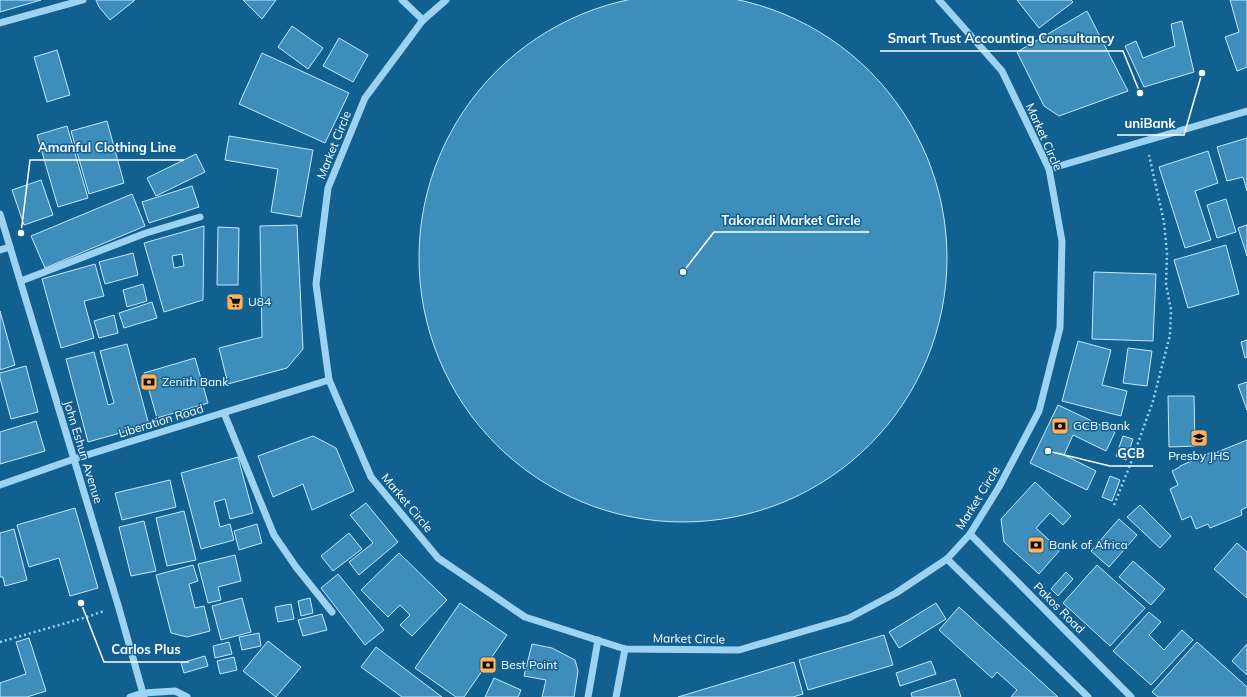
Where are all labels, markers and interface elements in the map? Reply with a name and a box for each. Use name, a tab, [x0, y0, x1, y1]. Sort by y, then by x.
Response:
callout: Smart Trust Accounting Consultancy	[880, 26, 1123, 51]
text: Smart Trust Accounting Consultancy	[888, 30, 1115, 47]
street label: Market Circle	[1023, 101, 1066, 173]
street label: Market Circle	[313, 108, 354, 181]
callout: uniBank	[1117, 110, 1184, 135]
text: uniBank	[1124, 115, 1176, 131]
callout: Amanful Clothing Line	[30, 135, 184, 160]
text: Amanful Clothing Line	[38, 139, 176, 155]
callout: Takoradi Market Circle	[714, 207, 869, 232]
text: Takoradi Market Circle	[721, 212, 861, 228]
supermarket icon: U84	[225, 292, 245, 312]
place label: U84	[248, 294, 271, 309]
bank icon: Zenith Bank	[139, 372, 159, 392]
place label: Zenith Bank	[162, 374, 229, 389]
street label: John Eshun Avenue	[61, 399, 106, 505]
street label: Liberation Road	[117, 400, 205, 441]
bank icon: GCB Bank	[1050, 416, 1070, 436]
place label: GCB Bank	[1073, 418, 1131, 433]
school or university icon: Presby JHS	[1189, 428, 1209, 448]
callout: GCB	[1110, 441, 1153, 466]
text: GCB	[1117, 445, 1145, 461]
place label: Presby JHS	[1168, 448, 1230, 463]
street label: Market Circle	[952, 463, 1003, 532]
street label: Market Circle	[378, 470, 436, 535]
bank icon: Bank of Africa	[1026, 535, 1046, 555]
place label: Bank of Africa	[1049, 537, 1128, 552]
street label: Pakos Road	[1031, 579, 1088, 636]
street label: Market Circle	[653, 630, 725, 647]
callout: Carlos Plus	[104, 637, 189, 662]
text: Carlos Plus	[111, 641, 181, 657]
bank icon: Best Point	[478, 655, 498, 675]
place label: Best Point	[501, 657, 557, 672]

